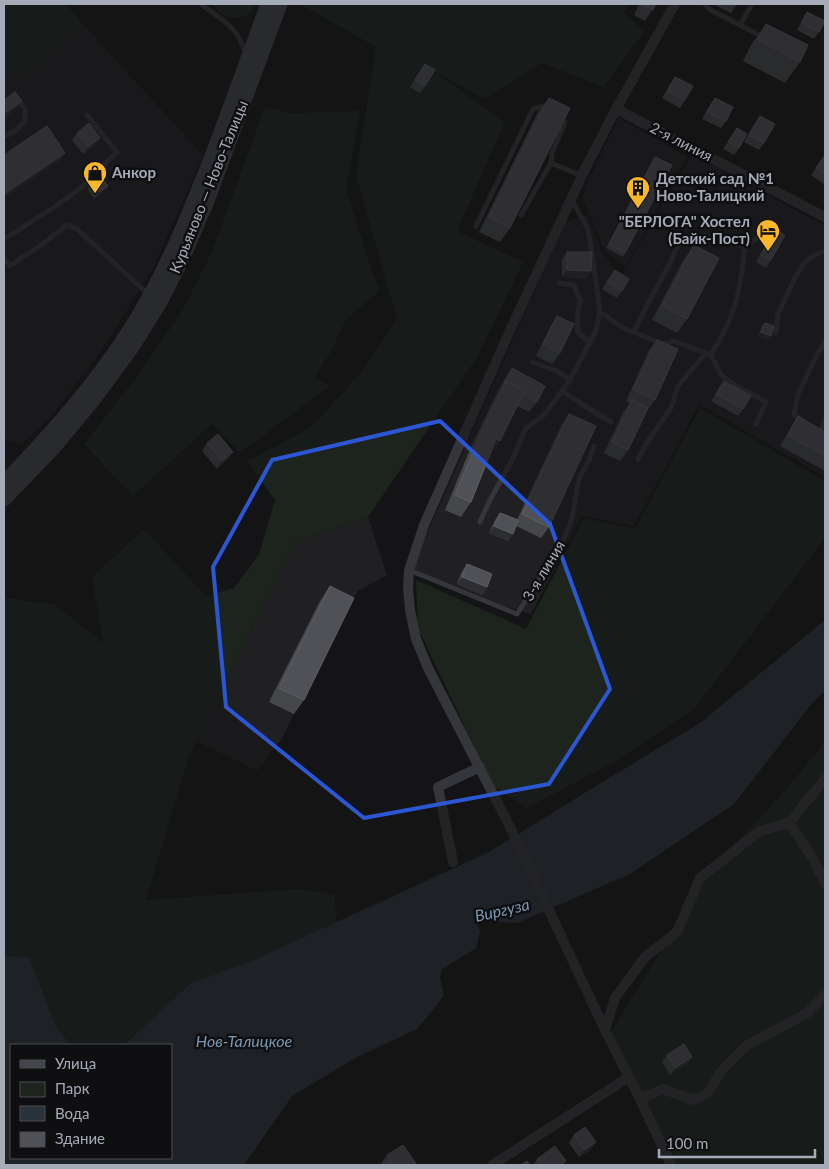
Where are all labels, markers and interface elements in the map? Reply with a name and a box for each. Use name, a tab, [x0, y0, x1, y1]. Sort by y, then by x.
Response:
street label: Курьяново — Ново-Талицы	[165, 98, 251, 276]
street label: 2-я линия	[647, 118, 716, 164]
shop icon: Анкор	[82, 160, 108, 194]
place label: Анкор	[111, 163, 156, 181]
place label: Детский сад №1 Ново-Талицкий	[656, 169, 774, 204]
building icon: Детский сад №1 Ново-Талицкий	[625, 175, 651, 209]
place label: "БЕРЛОГА" Хостел (Байк-Пост)	[619, 212, 750, 247]
hotel icon: "БЕРЛОГА" Хостел (Байк-Пост)	[755, 218, 781, 252]
street label: 3-я линия	[518, 537, 568, 604]
water label: Виргуза	[473, 894, 531, 925]
water label: Нов-Талицкое	[196, 1031, 293, 1050]
legend	[10, 1044, 172, 1159]
text: Улица	[55, 1054, 96, 1072]
text: Парк	[55, 1079, 90, 1097]
text: Вода	[55, 1104, 90, 1122]
scale bar	[659, 1126, 815, 1158]
text: Здание	[55, 1129, 105, 1147]
text: 100 m	[666, 1134, 708, 1152]

